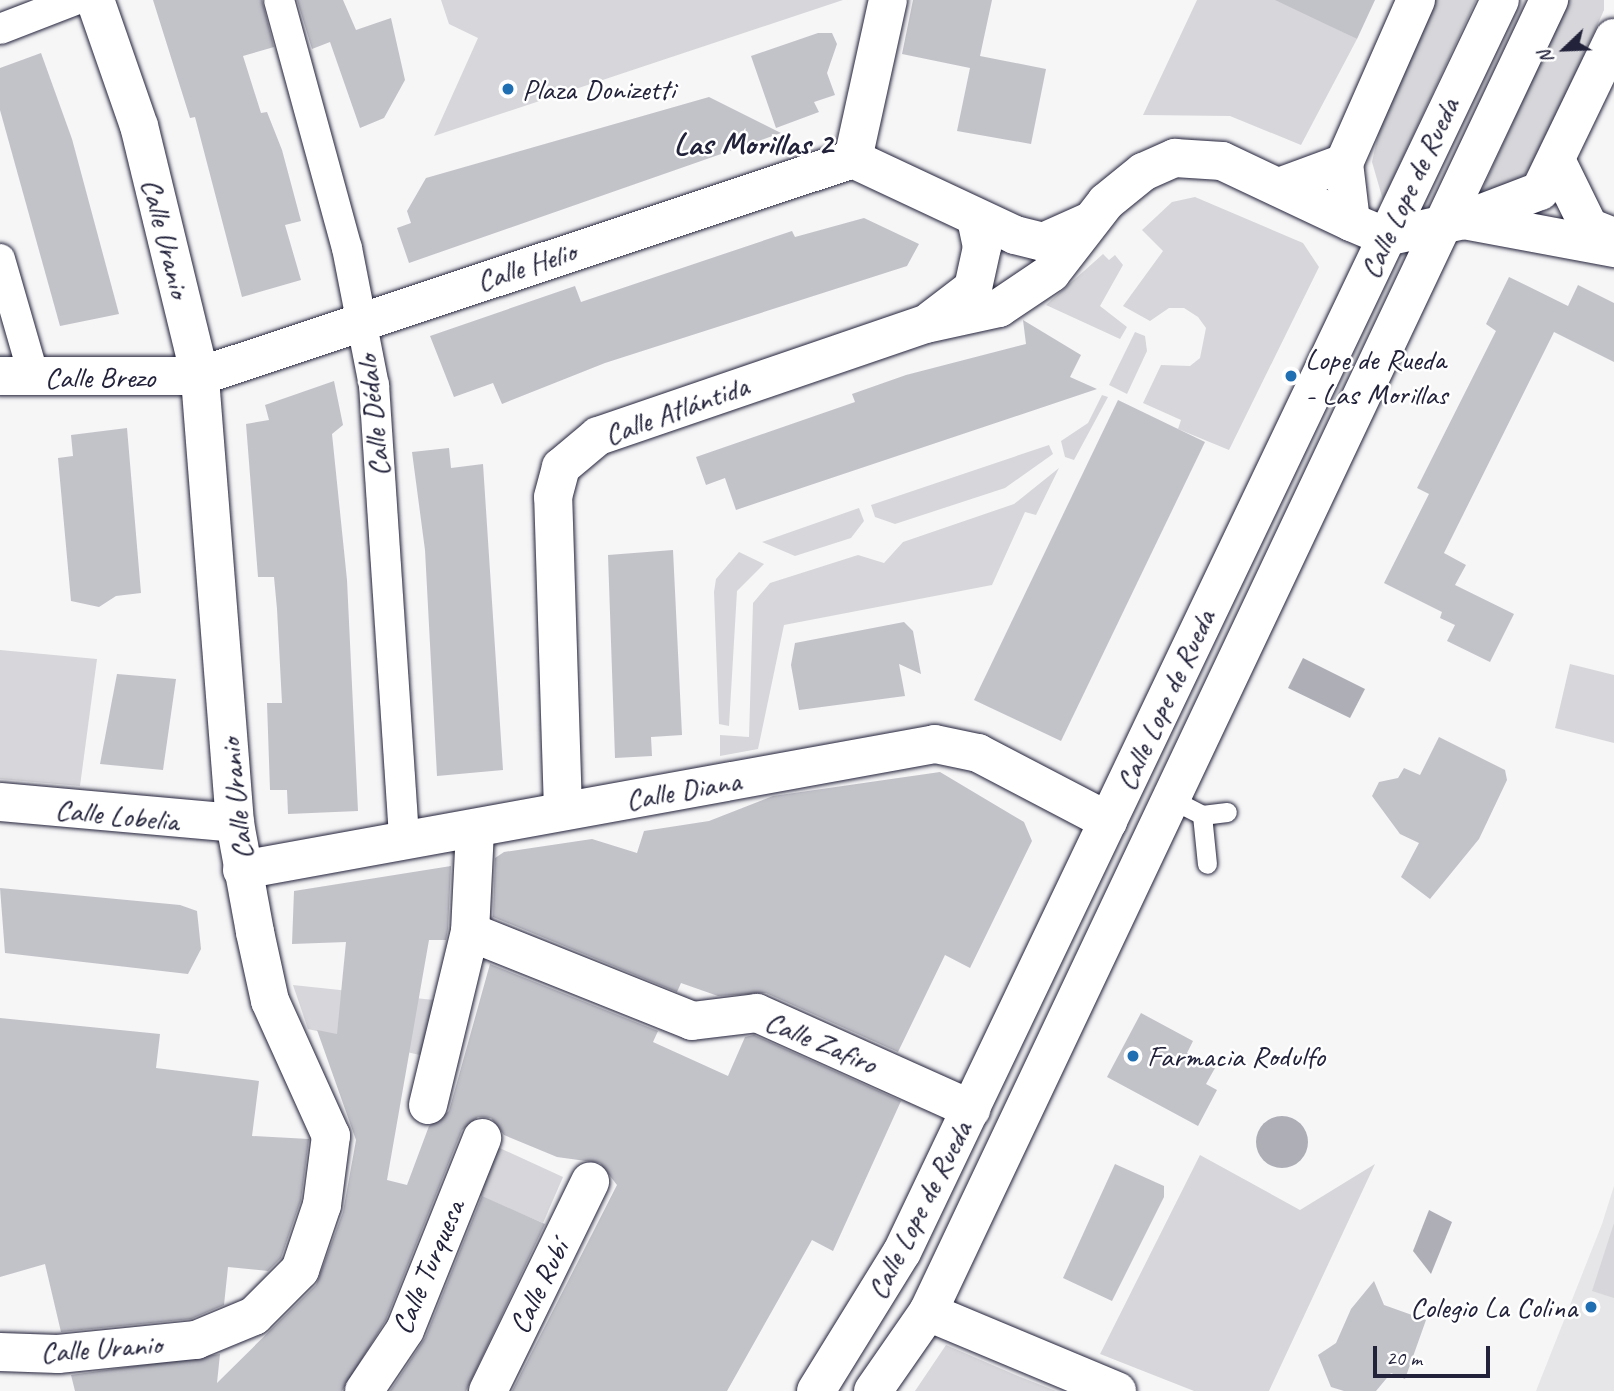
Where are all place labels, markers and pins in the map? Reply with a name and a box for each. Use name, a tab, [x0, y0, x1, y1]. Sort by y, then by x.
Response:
place label: Plaza Donizetti	[522, 71, 675, 107]
marker: Plaza Donizetti	[500, 81, 516, 97]
place label: Lope de Rueda - Las Morillas	[1305, 341, 1447, 412]
marker: Lope de Rueda - Las Morillas	[1283, 368, 1299, 384]
place label: Farmacia Rodulfo	[1147, 1038, 1325, 1074]
marker: Farmacia Rodulfo	[1125, 1048, 1141, 1064]
place label: Colegio La Colina	[1409, 1289, 1577, 1325]
marker: Colegio La Colina	[1583, 1299, 1599, 1315]

